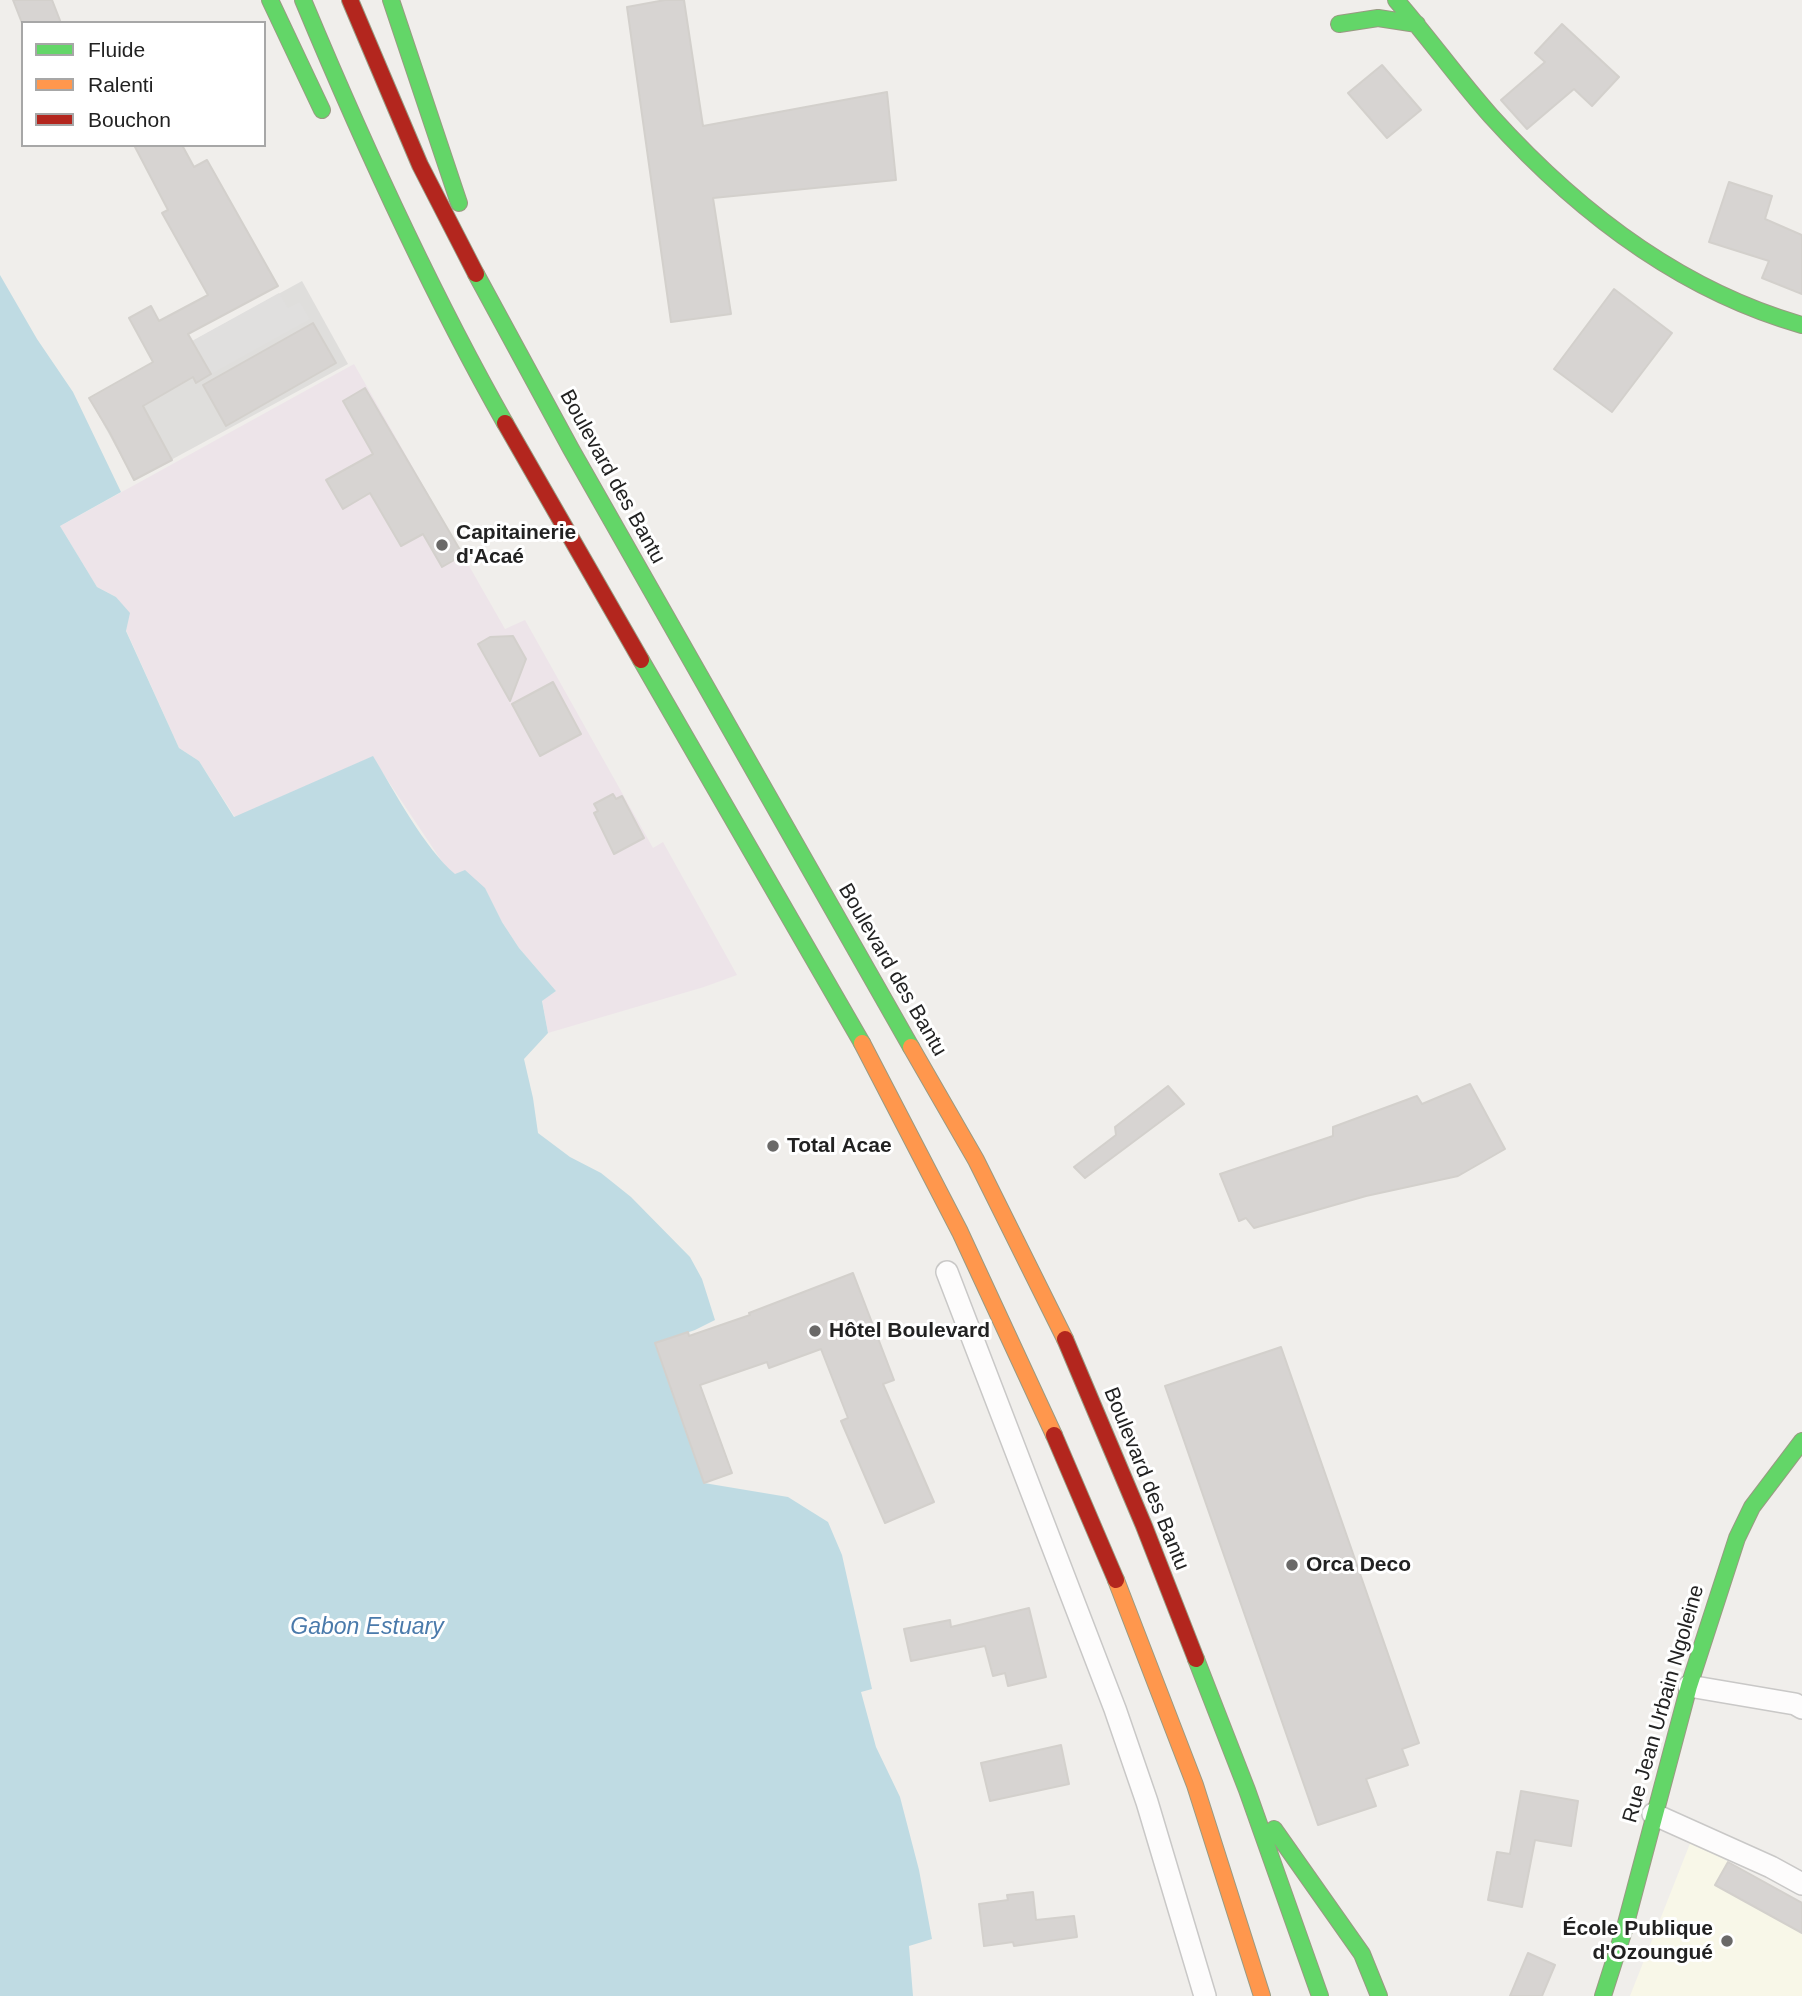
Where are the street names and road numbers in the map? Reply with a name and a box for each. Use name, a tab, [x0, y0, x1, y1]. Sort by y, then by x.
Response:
street label: Boulevard des Bantu	[554, 386, 670, 568]
street label: Boulevard des Bantu	[832, 879, 952, 1061]
street label: Boulevard des Bantu	[1098, 1384, 1194, 1574]
street label: Rue Jean Urbain Ngoleine	[1618, 1582, 1710, 1826]

